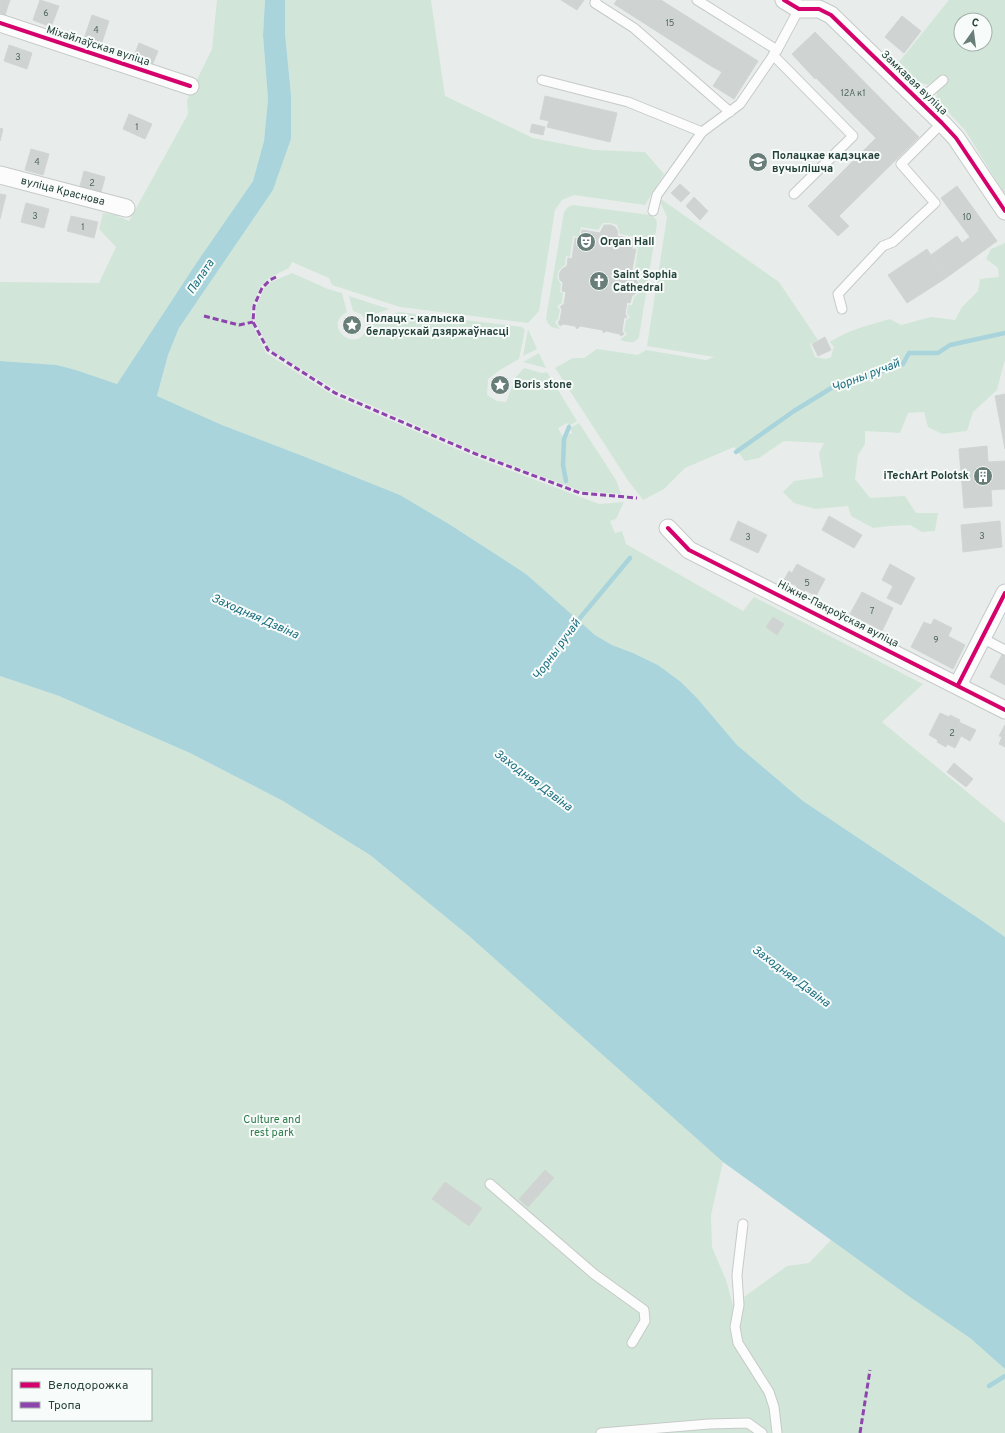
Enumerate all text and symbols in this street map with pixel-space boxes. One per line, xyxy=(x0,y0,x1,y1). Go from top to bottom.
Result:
house number: 6 xyxy=(43,8,49,19)
north arrow xyxy=(953,12,993,52)
text: С xyxy=(970,16,980,31)
house number: 15 xyxy=(666,18,674,29)
street label: Міхайлаўская вуліца xyxy=(44,23,152,69)
house number: 4 xyxy=(93,25,99,36)
street label: Замкавая вуліца xyxy=(878,48,950,118)
house number: 3 xyxy=(15,52,21,63)
house number: 12А к1 xyxy=(840,88,866,99)
house number: 1 xyxy=(135,122,139,133)
place label: Полацкае кадэцкае вучылішча xyxy=(772,149,880,176)
school or university icon: Полацкае кадэцкае вучылішча xyxy=(747,151,769,173)
house number: 4 xyxy=(34,157,40,168)
street label: вуліца Краснова xyxy=(19,174,107,209)
house number: 2 xyxy=(89,178,95,189)
house number: 3 xyxy=(32,211,38,222)
house number: 10 xyxy=(962,212,972,223)
house number: 1 xyxy=(81,222,85,233)
theatre icon: Organ Hall xyxy=(575,231,597,253)
place label: Organ Hall xyxy=(600,235,655,249)
water label: Палата xyxy=(184,256,219,297)
place label: Saint Sophia Cathedral xyxy=(613,268,677,295)
church icon: Saint Sophia Cathedral xyxy=(588,270,610,292)
place label: Полацк - калыска беларускай дзяржаўнасці xyxy=(366,312,509,339)
place icon: Полацк - калыска беларускай дзяржаўнасці xyxy=(341,314,363,336)
water label: Чорны ручай xyxy=(830,355,903,396)
place icon: Boris stone xyxy=(489,374,511,396)
place label: Boris stone xyxy=(514,378,572,392)
building icon: iTechArt Polotsk xyxy=(972,465,994,487)
place label: iTechArt Polotsk xyxy=(884,469,969,483)
house number: 3 xyxy=(979,531,985,542)
house number: 3 xyxy=(745,532,751,543)
street label: Ніжне-Пакроўская вуліца xyxy=(775,577,901,651)
house number: 5 xyxy=(804,578,810,589)
water label: Заходняя Дзвіна xyxy=(209,591,302,644)
house number: 7 xyxy=(870,606,875,617)
water label: Чорны ручай xyxy=(529,615,585,684)
house number: 9 xyxy=(933,635,939,646)
house number: 2 xyxy=(949,728,955,739)
water label: Заходняя Дзвіна xyxy=(491,746,576,816)
water label: Заходняя Дзвіна xyxy=(749,942,834,1012)
park label: Culture and rest park xyxy=(243,1113,301,1140)
legend xyxy=(12,1369,152,1421)
text: Велодорожка xyxy=(48,1378,128,1394)
text: Тропа xyxy=(48,1398,81,1414)

